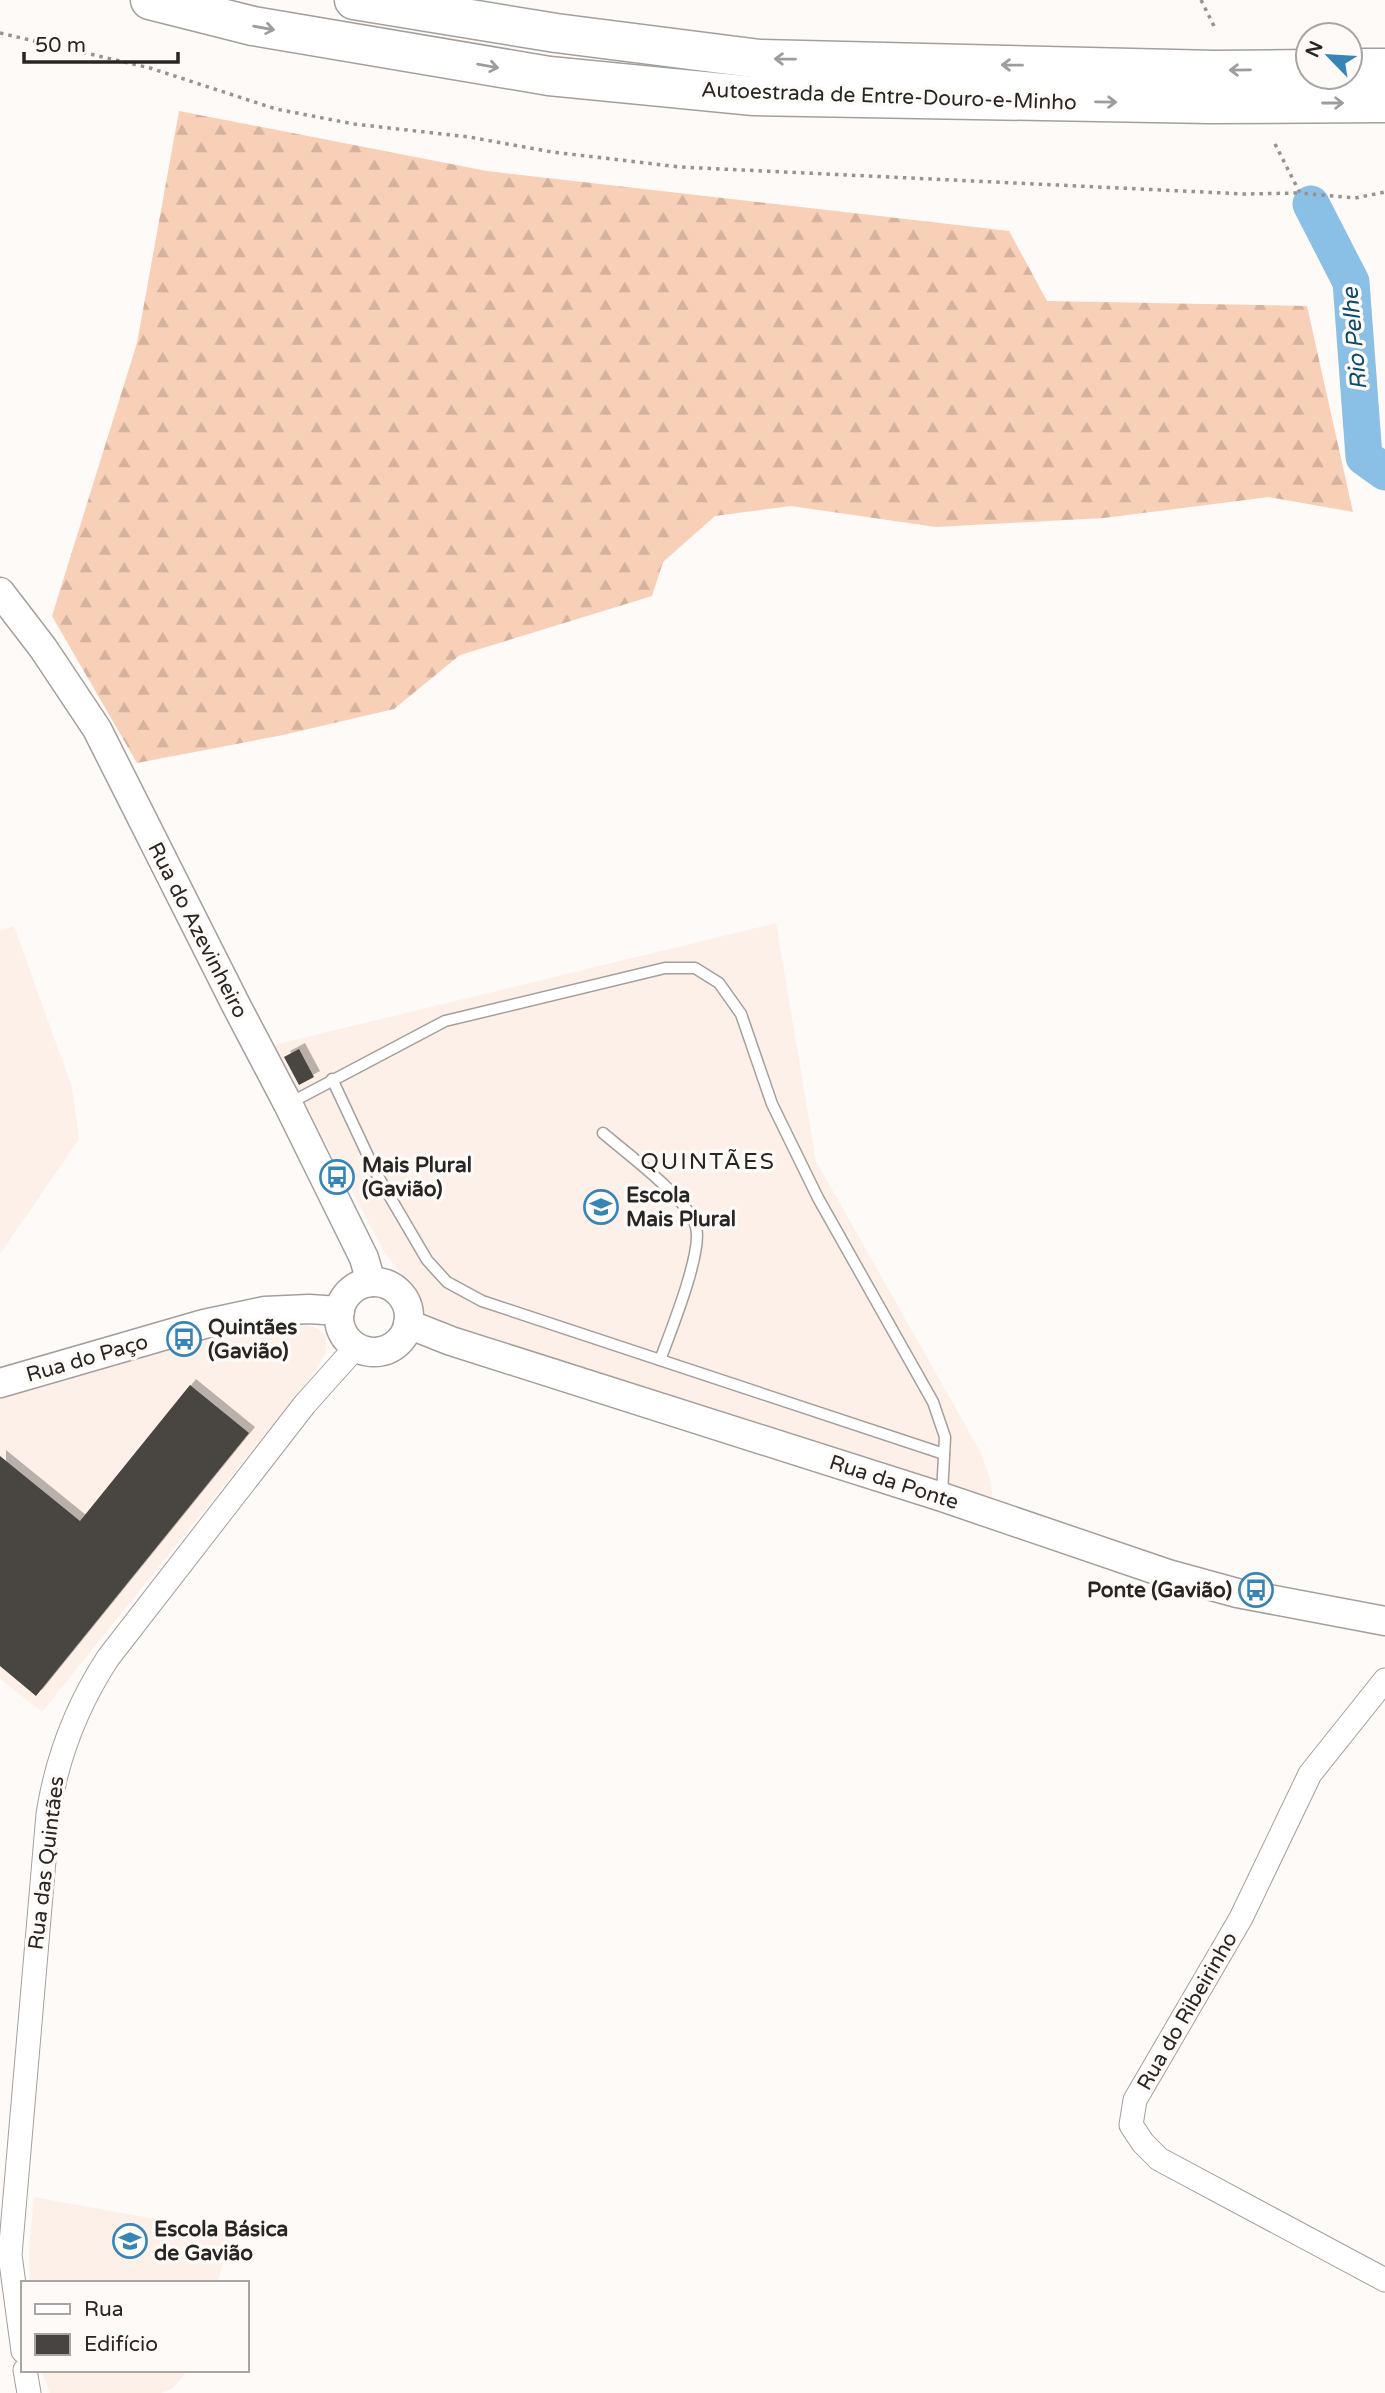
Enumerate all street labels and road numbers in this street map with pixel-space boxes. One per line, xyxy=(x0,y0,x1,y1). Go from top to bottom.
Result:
street label: Autoestrada de Entre-Douro-e-Minho xyxy=(701,77,1077,116)
street label: Rua do Azevinheiro xyxy=(142,838,253,1022)
street label: Rua do Paço xyxy=(23,1329,151,1388)
street label: Rua da Ponte xyxy=(826,1450,962,1515)
street label: Rua das Quintães xyxy=(23,1775,70,1951)
street label: Rua do Ribeirinho xyxy=(1132,1928,1243,2095)

